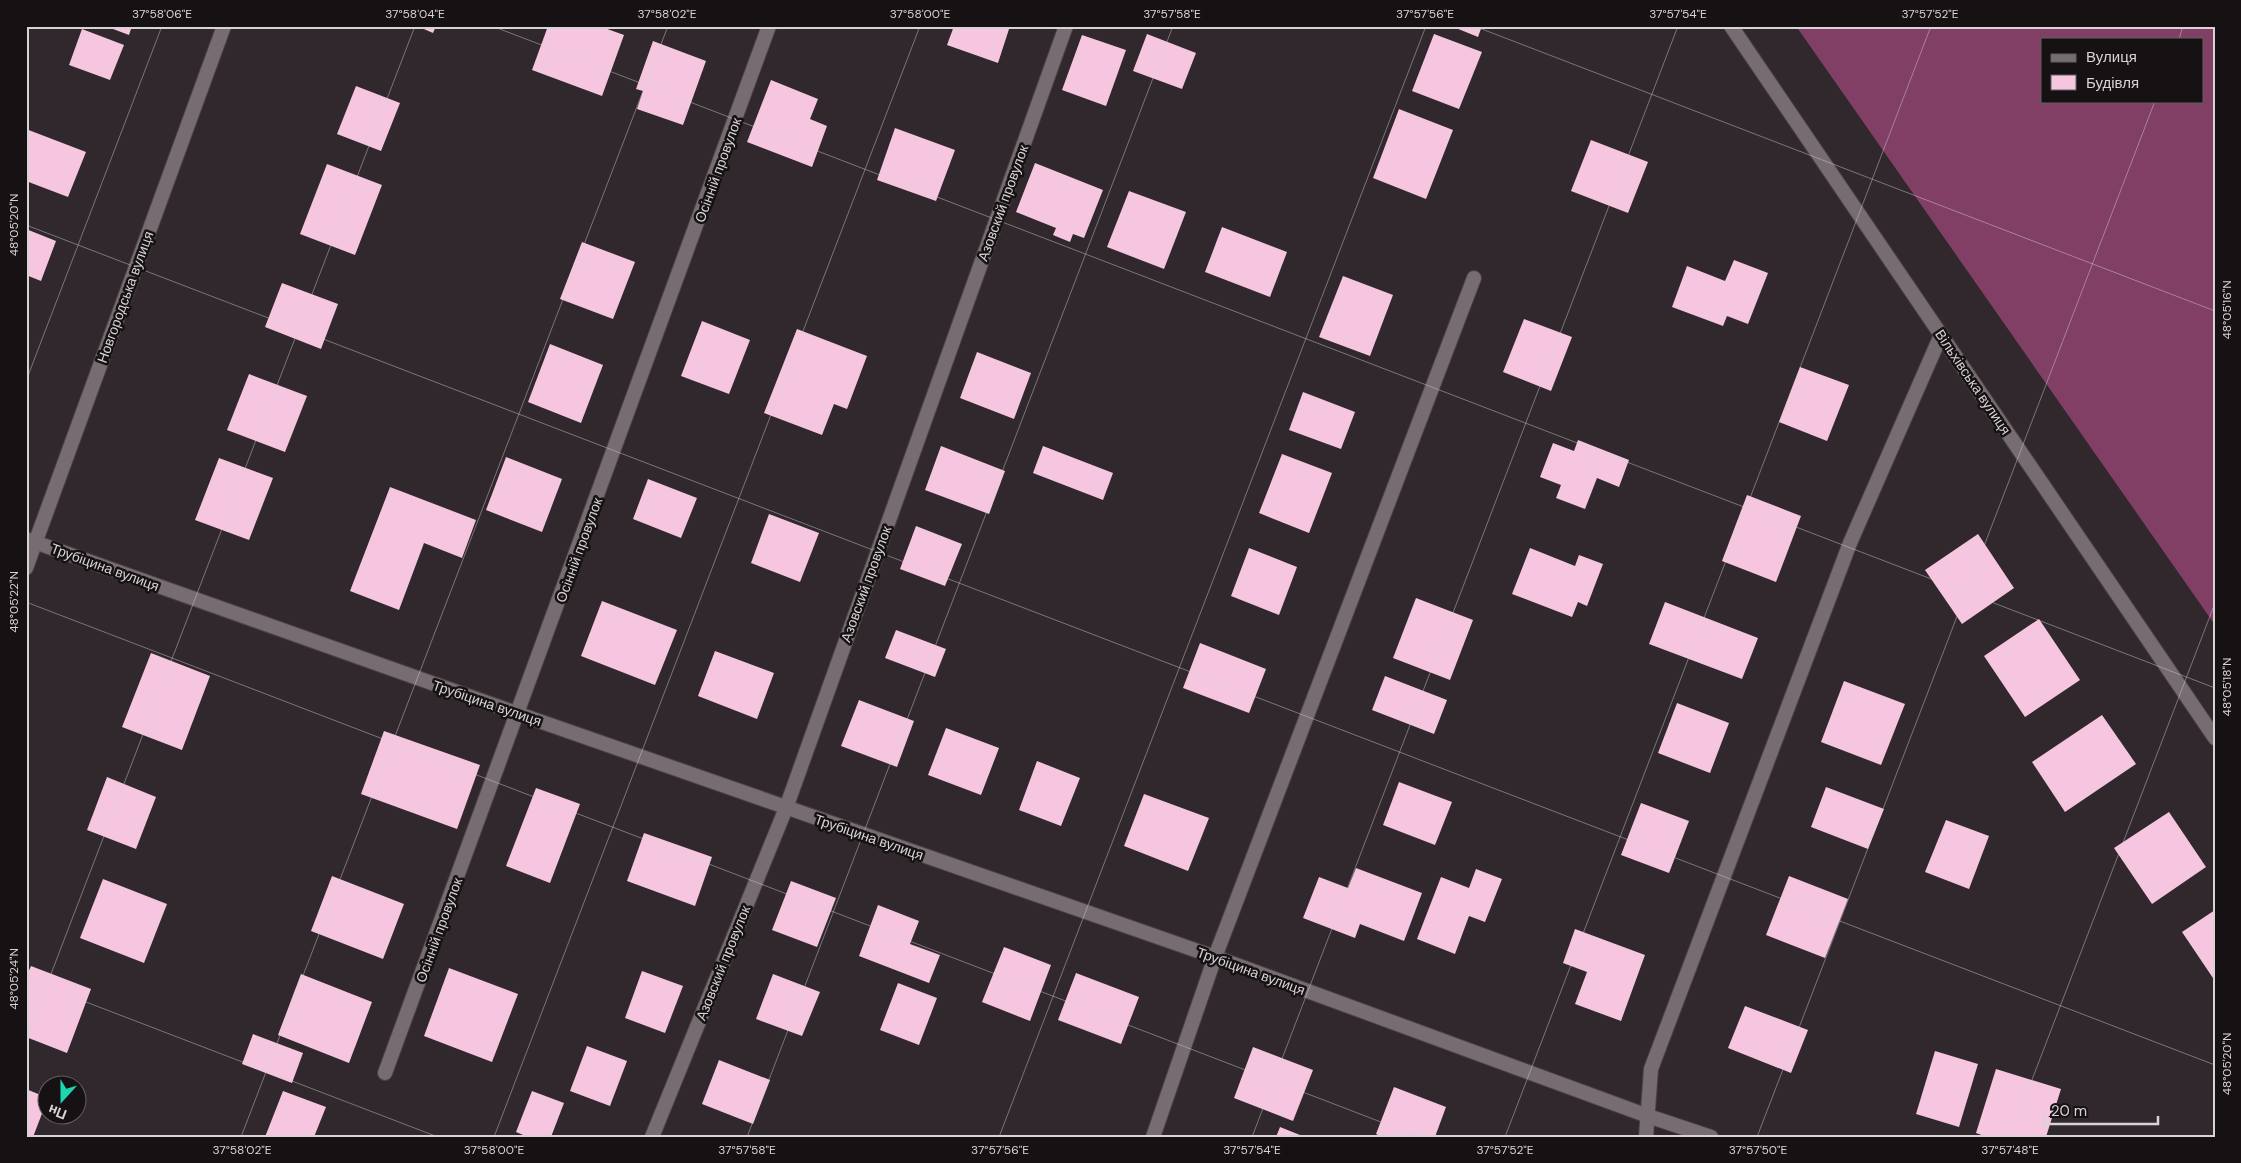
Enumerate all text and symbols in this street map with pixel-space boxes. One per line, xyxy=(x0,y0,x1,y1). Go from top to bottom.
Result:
text: 37°58'06"E xyxy=(132,6,192,22)
text: 37°58'04"E xyxy=(385,6,445,22)
text: 37°58'02"E xyxy=(637,6,697,22)
text: 37°58'00"E xyxy=(890,6,951,22)
text: 37°57'58"E xyxy=(1143,6,1201,22)
text: 37°57'56"E xyxy=(1396,6,1454,22)
text: 37°57'54"E xyxy=(1649,6,1707,22)
text: 37°57'52"E xyxy=(1901,6,1959,22)
legend xyxy=(2041,38,2204,102)
text: Вулиця xyxy=(2086,47,2137,67)
text: Будівля xyxy=(2086,73,2139,93)
street label: Осінній провулок xyxy=(691,114,746,225)
street label: Азовский провулок xyxy=(974,142,1033,264)
text: 48°05'20"N xyxy=(6,194,22,256)
street label: Новгородська вулиця xyxy=(93,229,157,365)
text: 48°05'16"N xyxy=(2219,281,2235,340)
street label: Вільхівська вулиця xyxy=(1931,326,2015,438)
street label: Осінній провулок xyxy=(552,494,607,605)
street label: Азовский провулок xyxy=(837,523,896,645)
street label: Трубіцина вулиця xyxy=(48,539,162,595)
text: 48°05'22"N xyxy=(6,571,22,633)
text: 48°05'18"N xyxy=(2219,658,2235,716)
street label: Трубіцина вулиця xyxy=(430,676,544,730)
street label: Трубіцина вулиця xyxy=(812,810,926,864)
street label: Осінній провулок xyxy=(412,874,467,985)
street label: Азовский провулок xyxy=(692,902,755,1023)
street label: Трубіцина вулиця xyxy=(1194,943,1308,999)
text: 48°05'24"N xyxy=(6,948,22,1010)
text: 48°05'20"N xyxy=(2219,1033,2235,1095)
north arrow xyxy=(38,1076,88,1126)
scale bar xyxy=(2044,1093,2157,1125)
text: Пн xyxy=(45,1100,69,1124)
text: 20 m xyxy=(2051,1101,2087,1121)
text: 37°58'02"E xyxy=(212,1142,272,1158)
text: 37°58'00"E xyxy=(464,1142,525,1158)
text: 37°57'58"E xyxy=(718,1142,776,1158)
text: 37°57'56"E xyxy=(971,1142,1029,1158)
text: 37°57'54"E xyxy=(1223,1142,1281,1158)
text: 37°57'52"E xyxy=(1476,1142,1534,1158)
text: 37°57'50"E xyxy=(1729,1142,1788,1158)
text: 37°57'48"E xyxy=(1981,1142,2039,1158)

